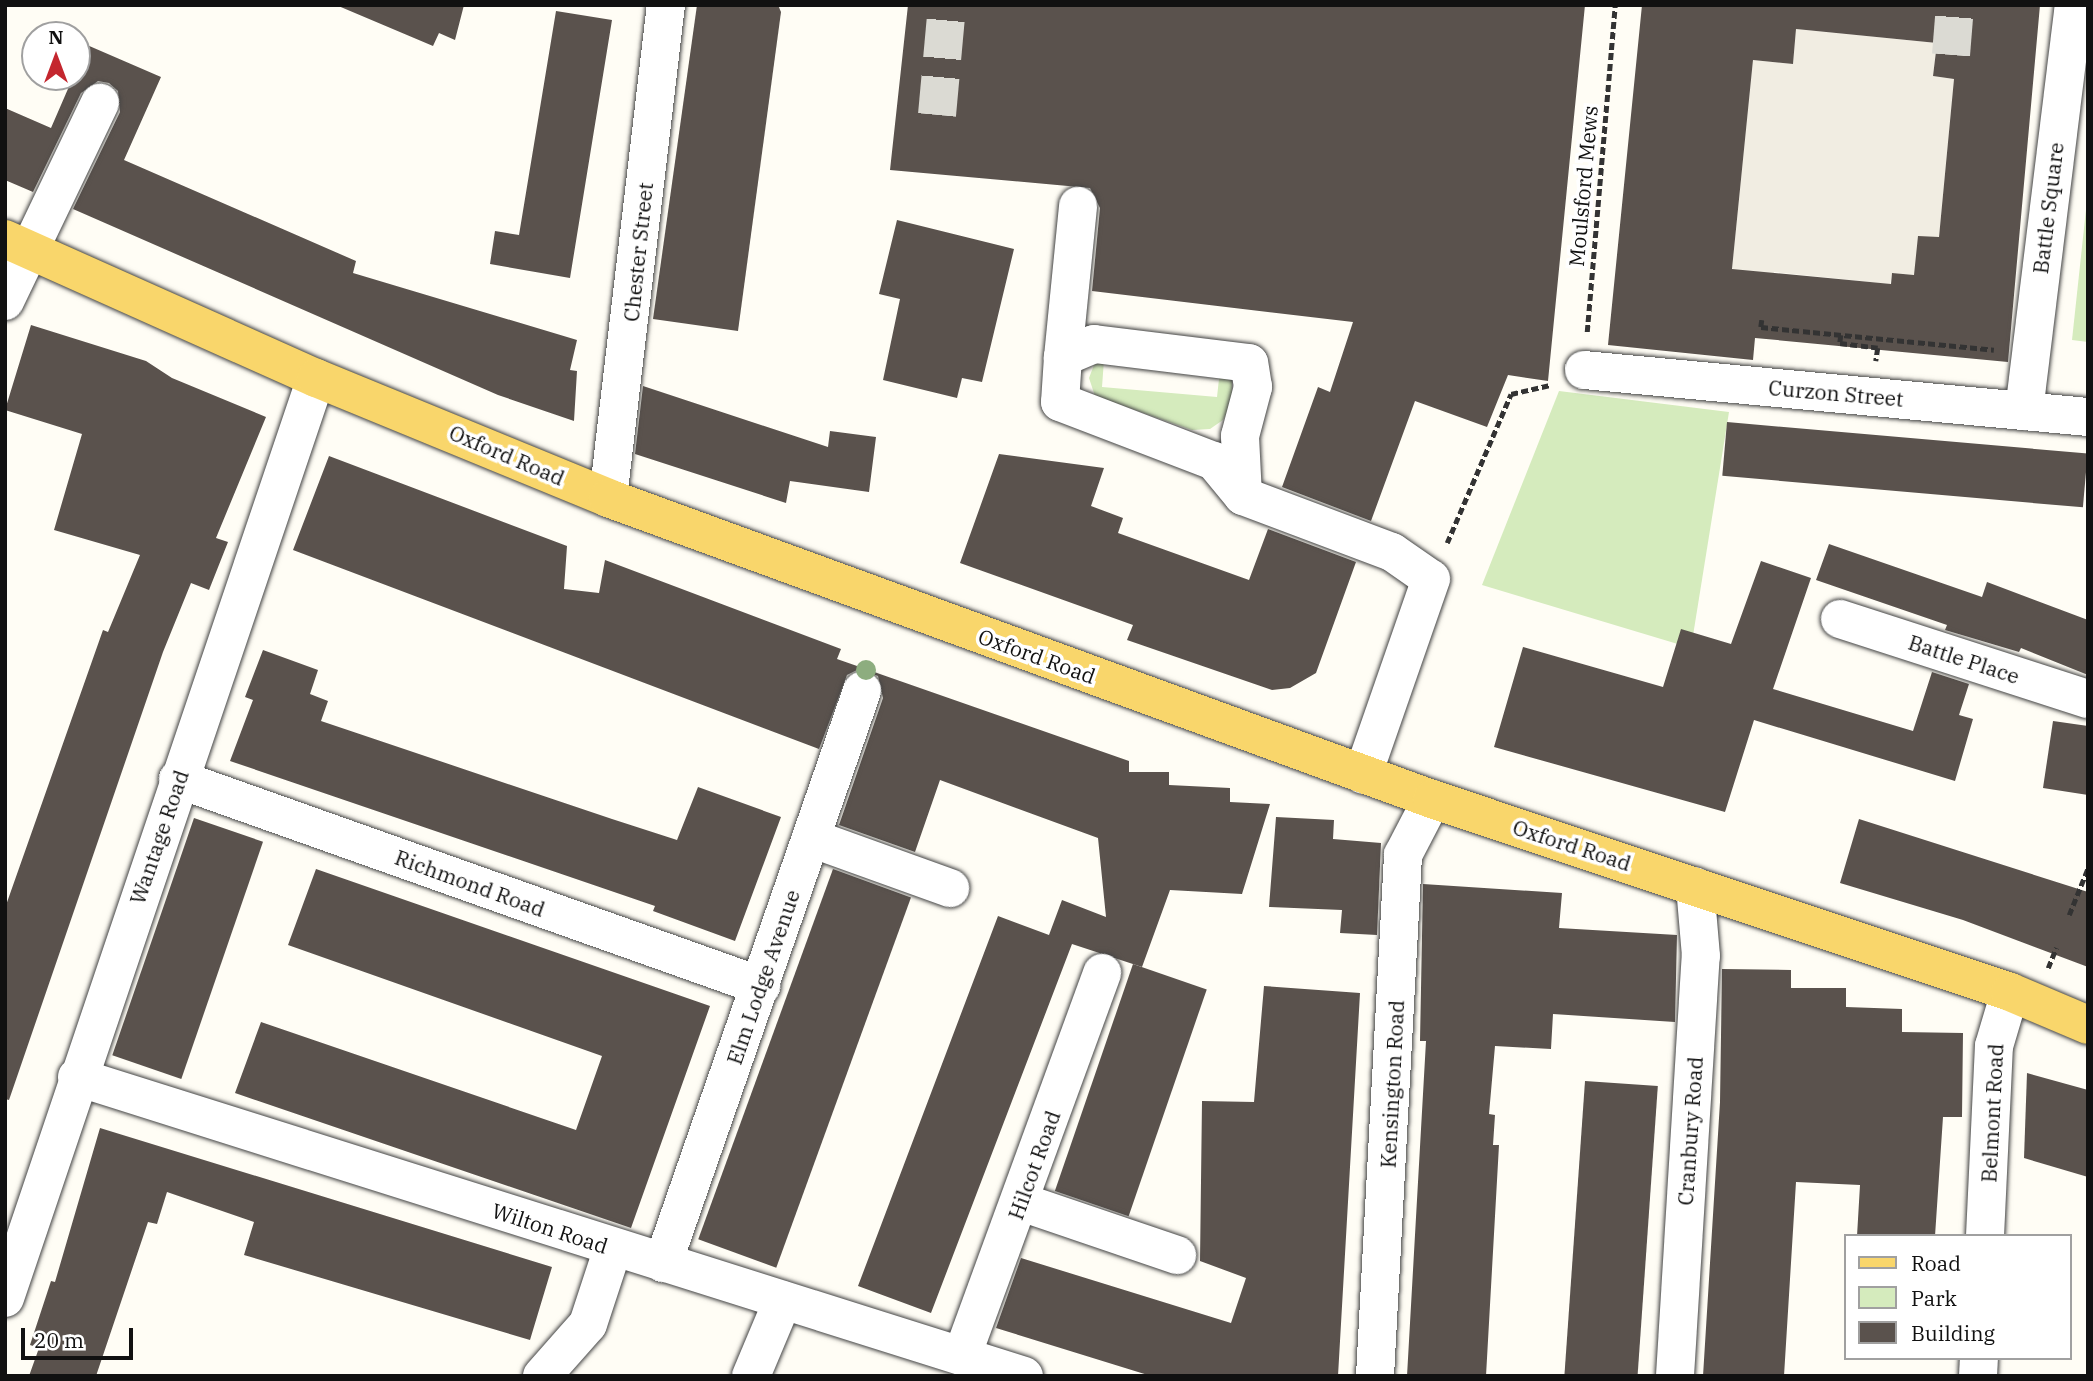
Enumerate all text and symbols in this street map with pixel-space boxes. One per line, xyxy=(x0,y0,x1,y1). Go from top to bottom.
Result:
north arrow xyxy=(21,21,91,91)
text: N xyxy=(48,25,64,49)
street label: Moulsford Mews xyxy=(1563,104,1603,268)
street label: Battle Square xyxy=(2027,141,2069,275)
street label: Chester Street xyxy=(618,181,658,323)
street label: Curzon Street xyxy=(1767,375,1905,411)
street label: Oxford Road xyxy=(446,419,568,491)
street label: Oxford Road xyxy=(975,623,1099,689)
street label: Battle Place xyxy=(1905,629,2023,689)
street label: Wantage Road xyxy=(124,767,194,907)
street label: Oxford Road xyxy=(1510,814,1634,876)
street label: Richmond Road xyxy=(392,844,548,922)
street label: Elm Lodge Avenue xyxy=(721,886,805,1068)
street label: Kensington Road xyxy=(1375,999,1409,1169)
street label: Belmont Road xyxy=(1976,1043,2008,1183)
street label: Cranbury Road xyxy=(1672,1056,1708,1206)
street label: Hilcot Road xyxy=(1003,1107,1065,1223)
street label: Wilton Road xyxy=(489,1197,611,1259)
legend xyxy=(1844,1234,2072,1360)
text: Road xyxy=(1911,1249,1961,1277)
text: Park xyxy=(1911,1284,1957,1312)
scale bar xyxy=(24,1314,136,1358)
text: Building xyxy=(1911,1319,1995,1347)
text: 20 m xyxy=(34,1326,84,1354)

